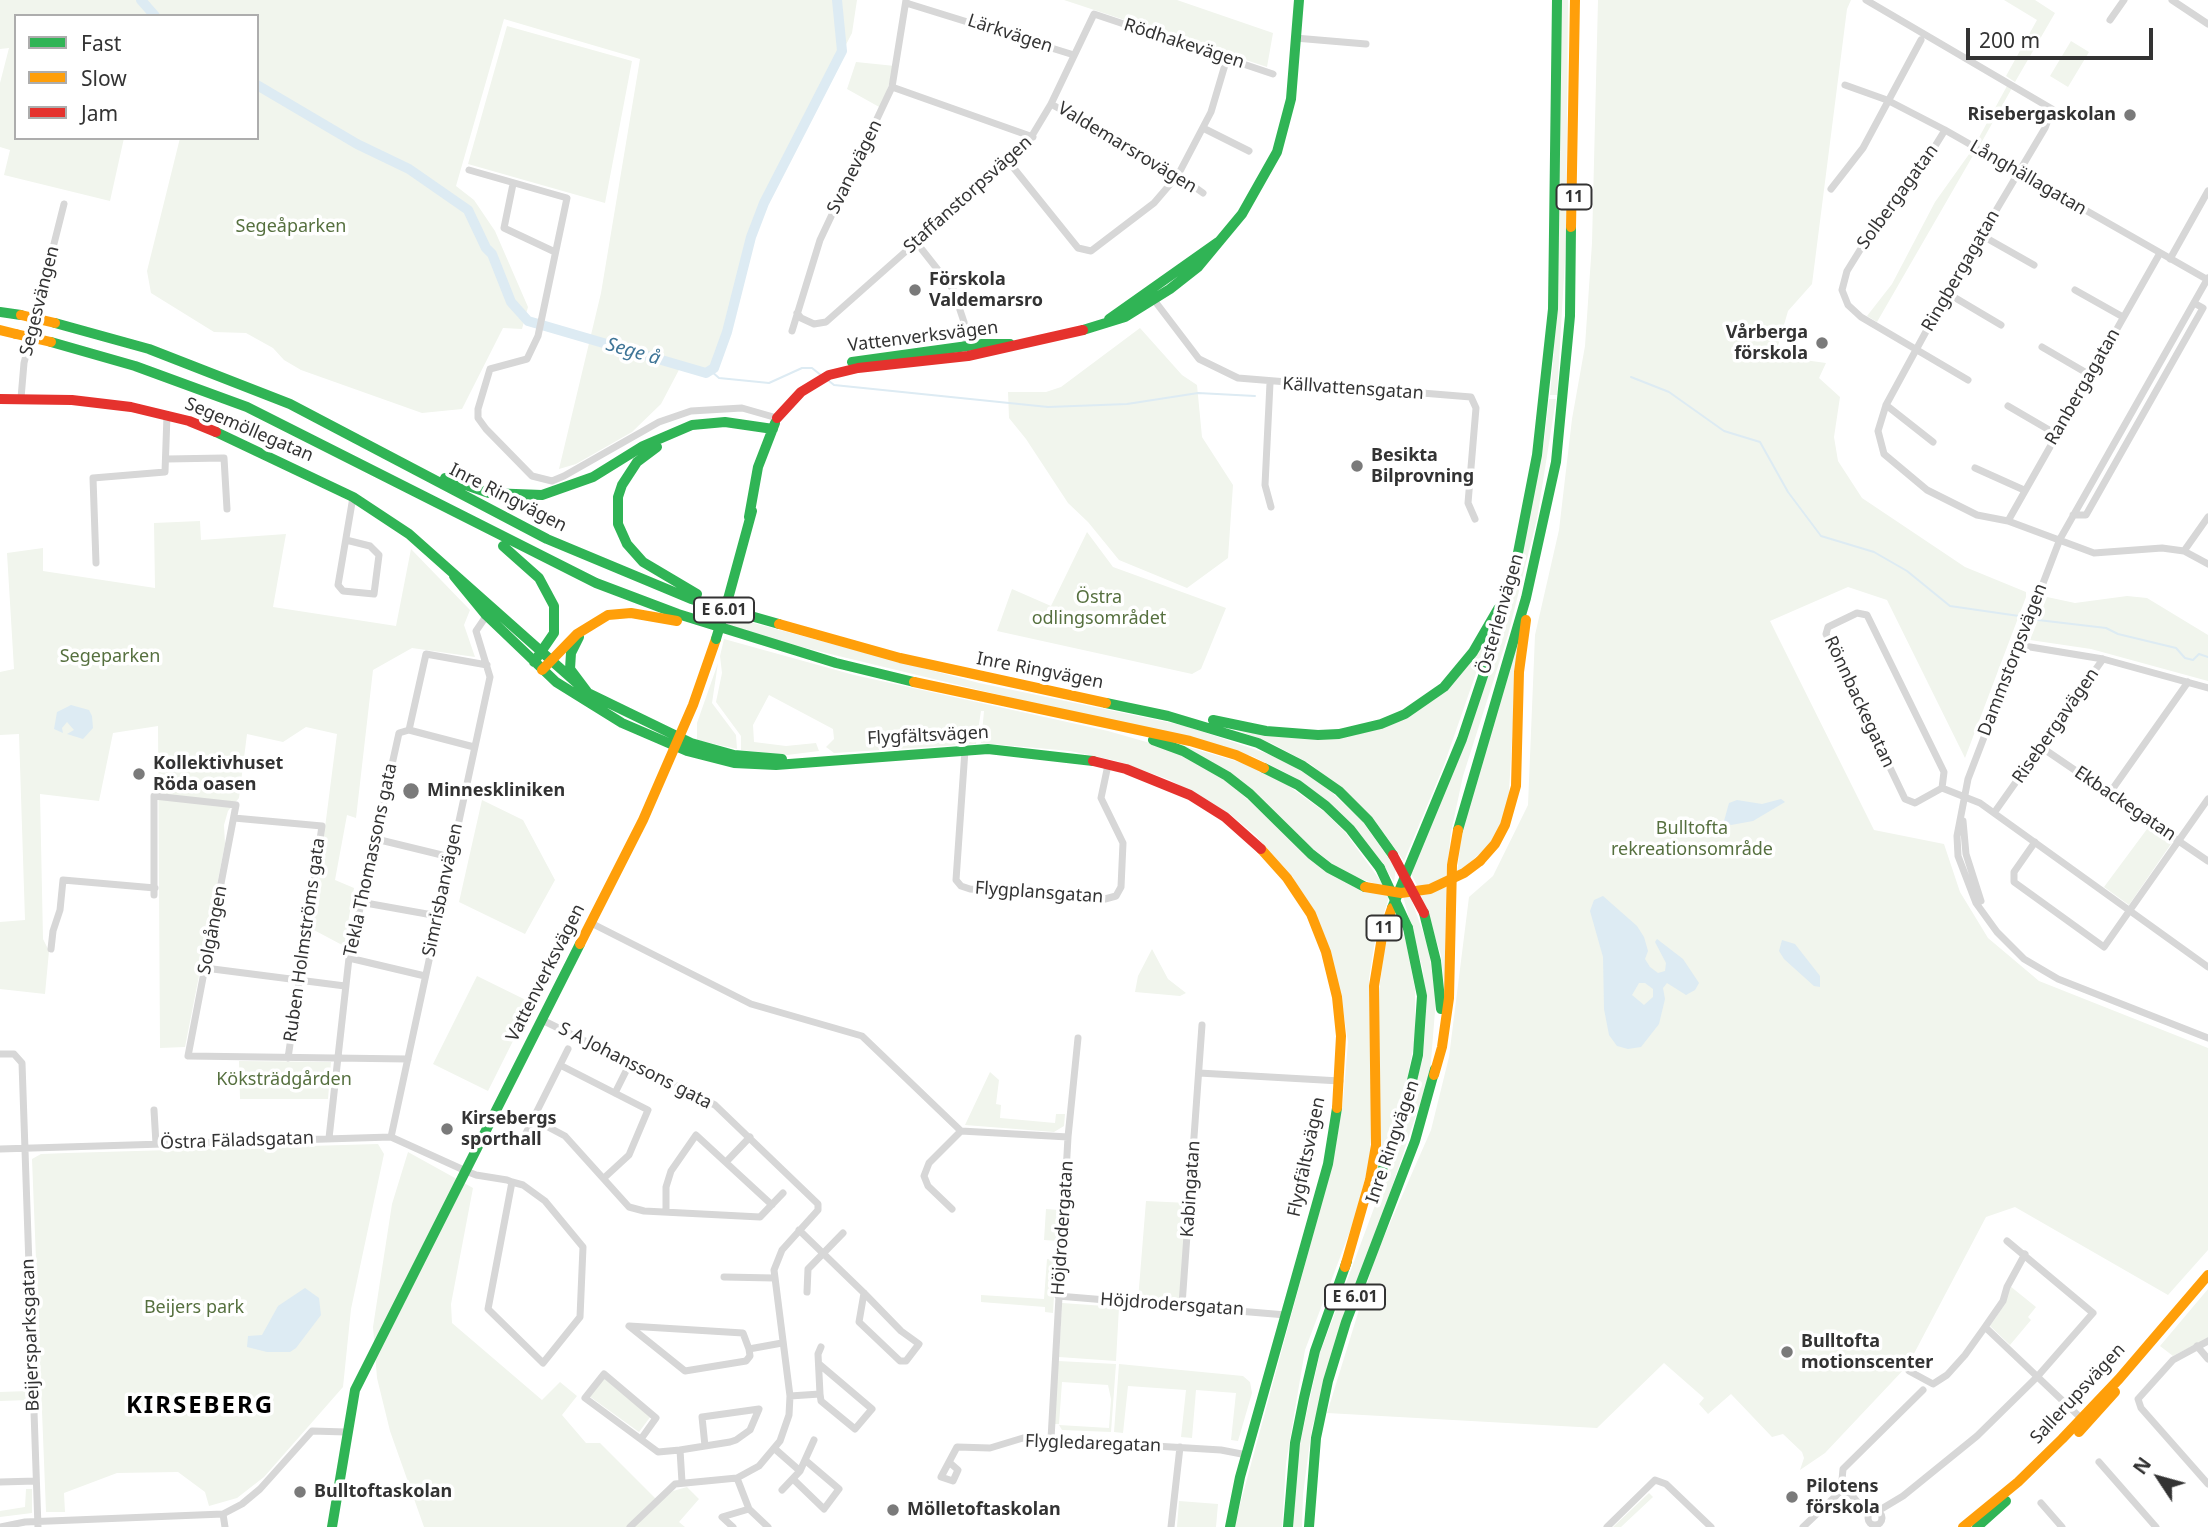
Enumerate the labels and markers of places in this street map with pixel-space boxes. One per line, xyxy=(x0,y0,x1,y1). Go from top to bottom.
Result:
place label: Risebergaskolan xyxy=(1968,104,2116,126)
marker: Risebergaskolan xyxy=(2122,107,2138,123)
place label: Förskola Valdemarsro xyxy=(929,269,1043,312)
marker: Förskola Valdemarsro xyxy=(907,282,923,298)
place label: Vårberga förskola xyxy=(1726,322,1808,364)
marker: Vårberga förskola xyxy=(1814,335,1830,351)
place label: Besikta Bilprovning xyxy=(1371,445,1474,488)
marker: Besikta Bilprovning xyxy=(1349,458,1365,474)
place label: Kollektivhuset Röda oasen xyxy=(153,753,283,796)
marker: Kollektivhuset Röda oasen xyxy=(131,766,147,782)
place label: Minneskliniken xyxy=(427,780,565,802)
marker: Minneskliniken xyxy=(401,781,421,801)
place label: Kirsebergs sporthall xyxy=(461,1108,557,1150)
marker: Kirsebergs sporthall xyxy=(439,1121,455,1137)
place label: Bulltofta motionscenter xyxy=(1801,1331,1933,1374)
marker: Bulltofta motionscenter xyxy=(1779,1344,1795,1360)
place label: Pilotens förskola xyxy=(1806,1476,1880,1518)
place label: Bulltoftaskolan xyxy=(314,1481,452,1503)
marker: Bulltoftaskolan xyxy=(292,1484,308,1500)
marker: Pilotens förskola xyxy=(1784,1489,1800,1505)
place label: Mölletoftaskolan xyxy=(907,1499,1061,1521)
marker: Mölletoftaskolan xyxy=(885,1502,901,1518)

